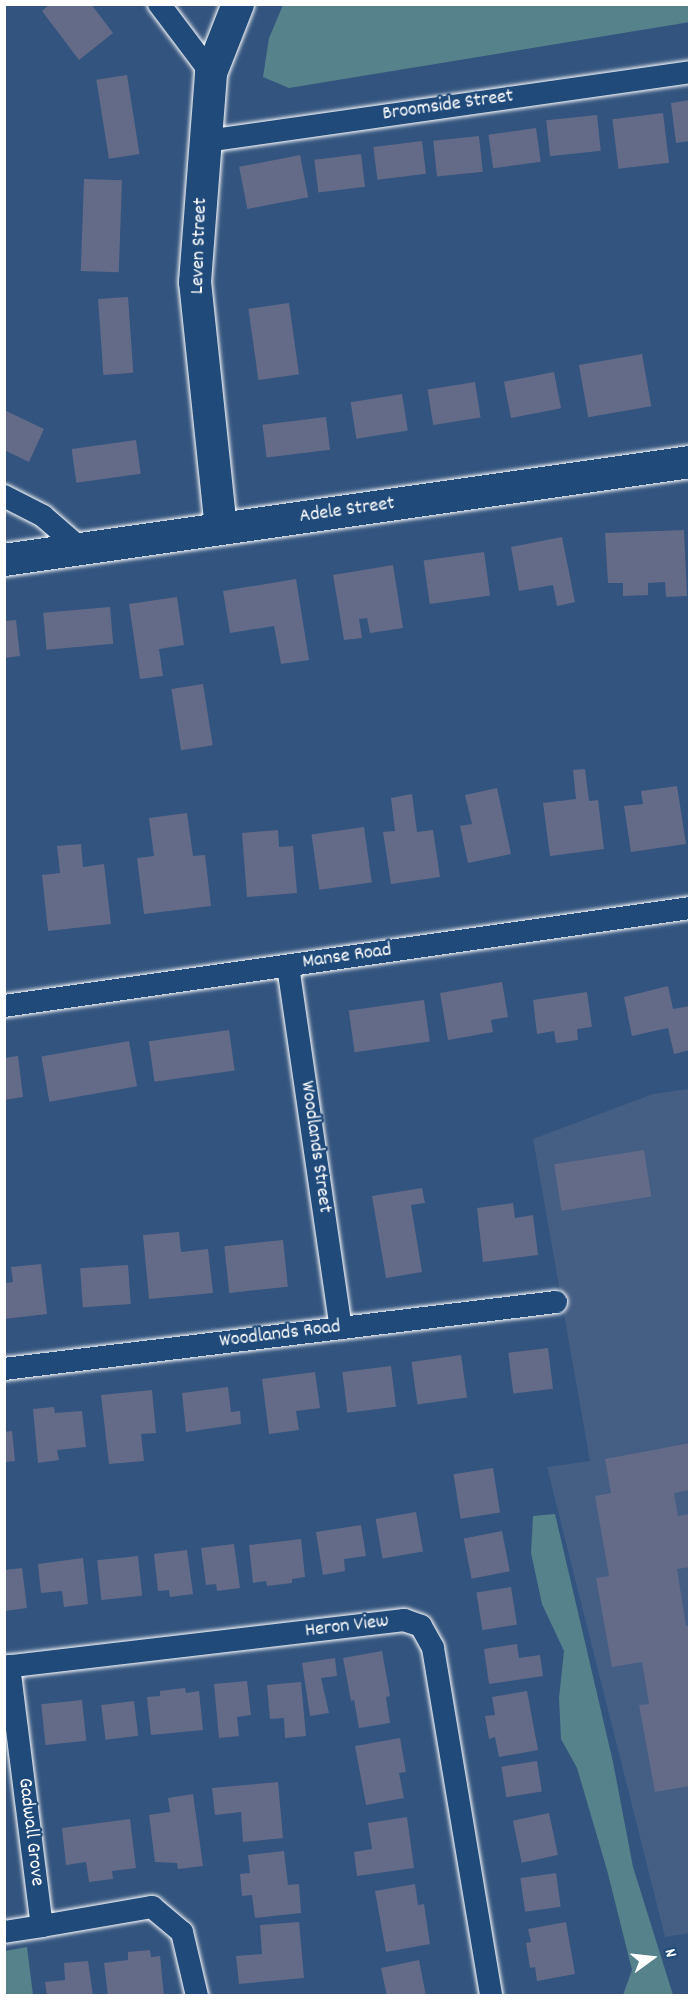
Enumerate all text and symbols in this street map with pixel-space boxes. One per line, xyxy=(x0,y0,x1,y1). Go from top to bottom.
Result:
street label: Broomside Street xyxy=(381,85,515,127)
street label: Leven Street xyxy=(186,197,214,295)
street label: Adele Street xyxy=(298,492,396,530)
street label: Manse Road xyxy=(301,939,393,975)
street label: Woodlands Street xyxy=(294,1079,336,1215)
street label: Woodlands Road xyxy=(218,1316,342,1354)
street label: Heron View xyxy=(304,1610,390,1644)
street label: Gadwall Grove xyxy=(11,1777,49,1887)
north arrow xyxy=(622,1928,682,1988)
text: N xyxy=(658,1946,682,1960)

